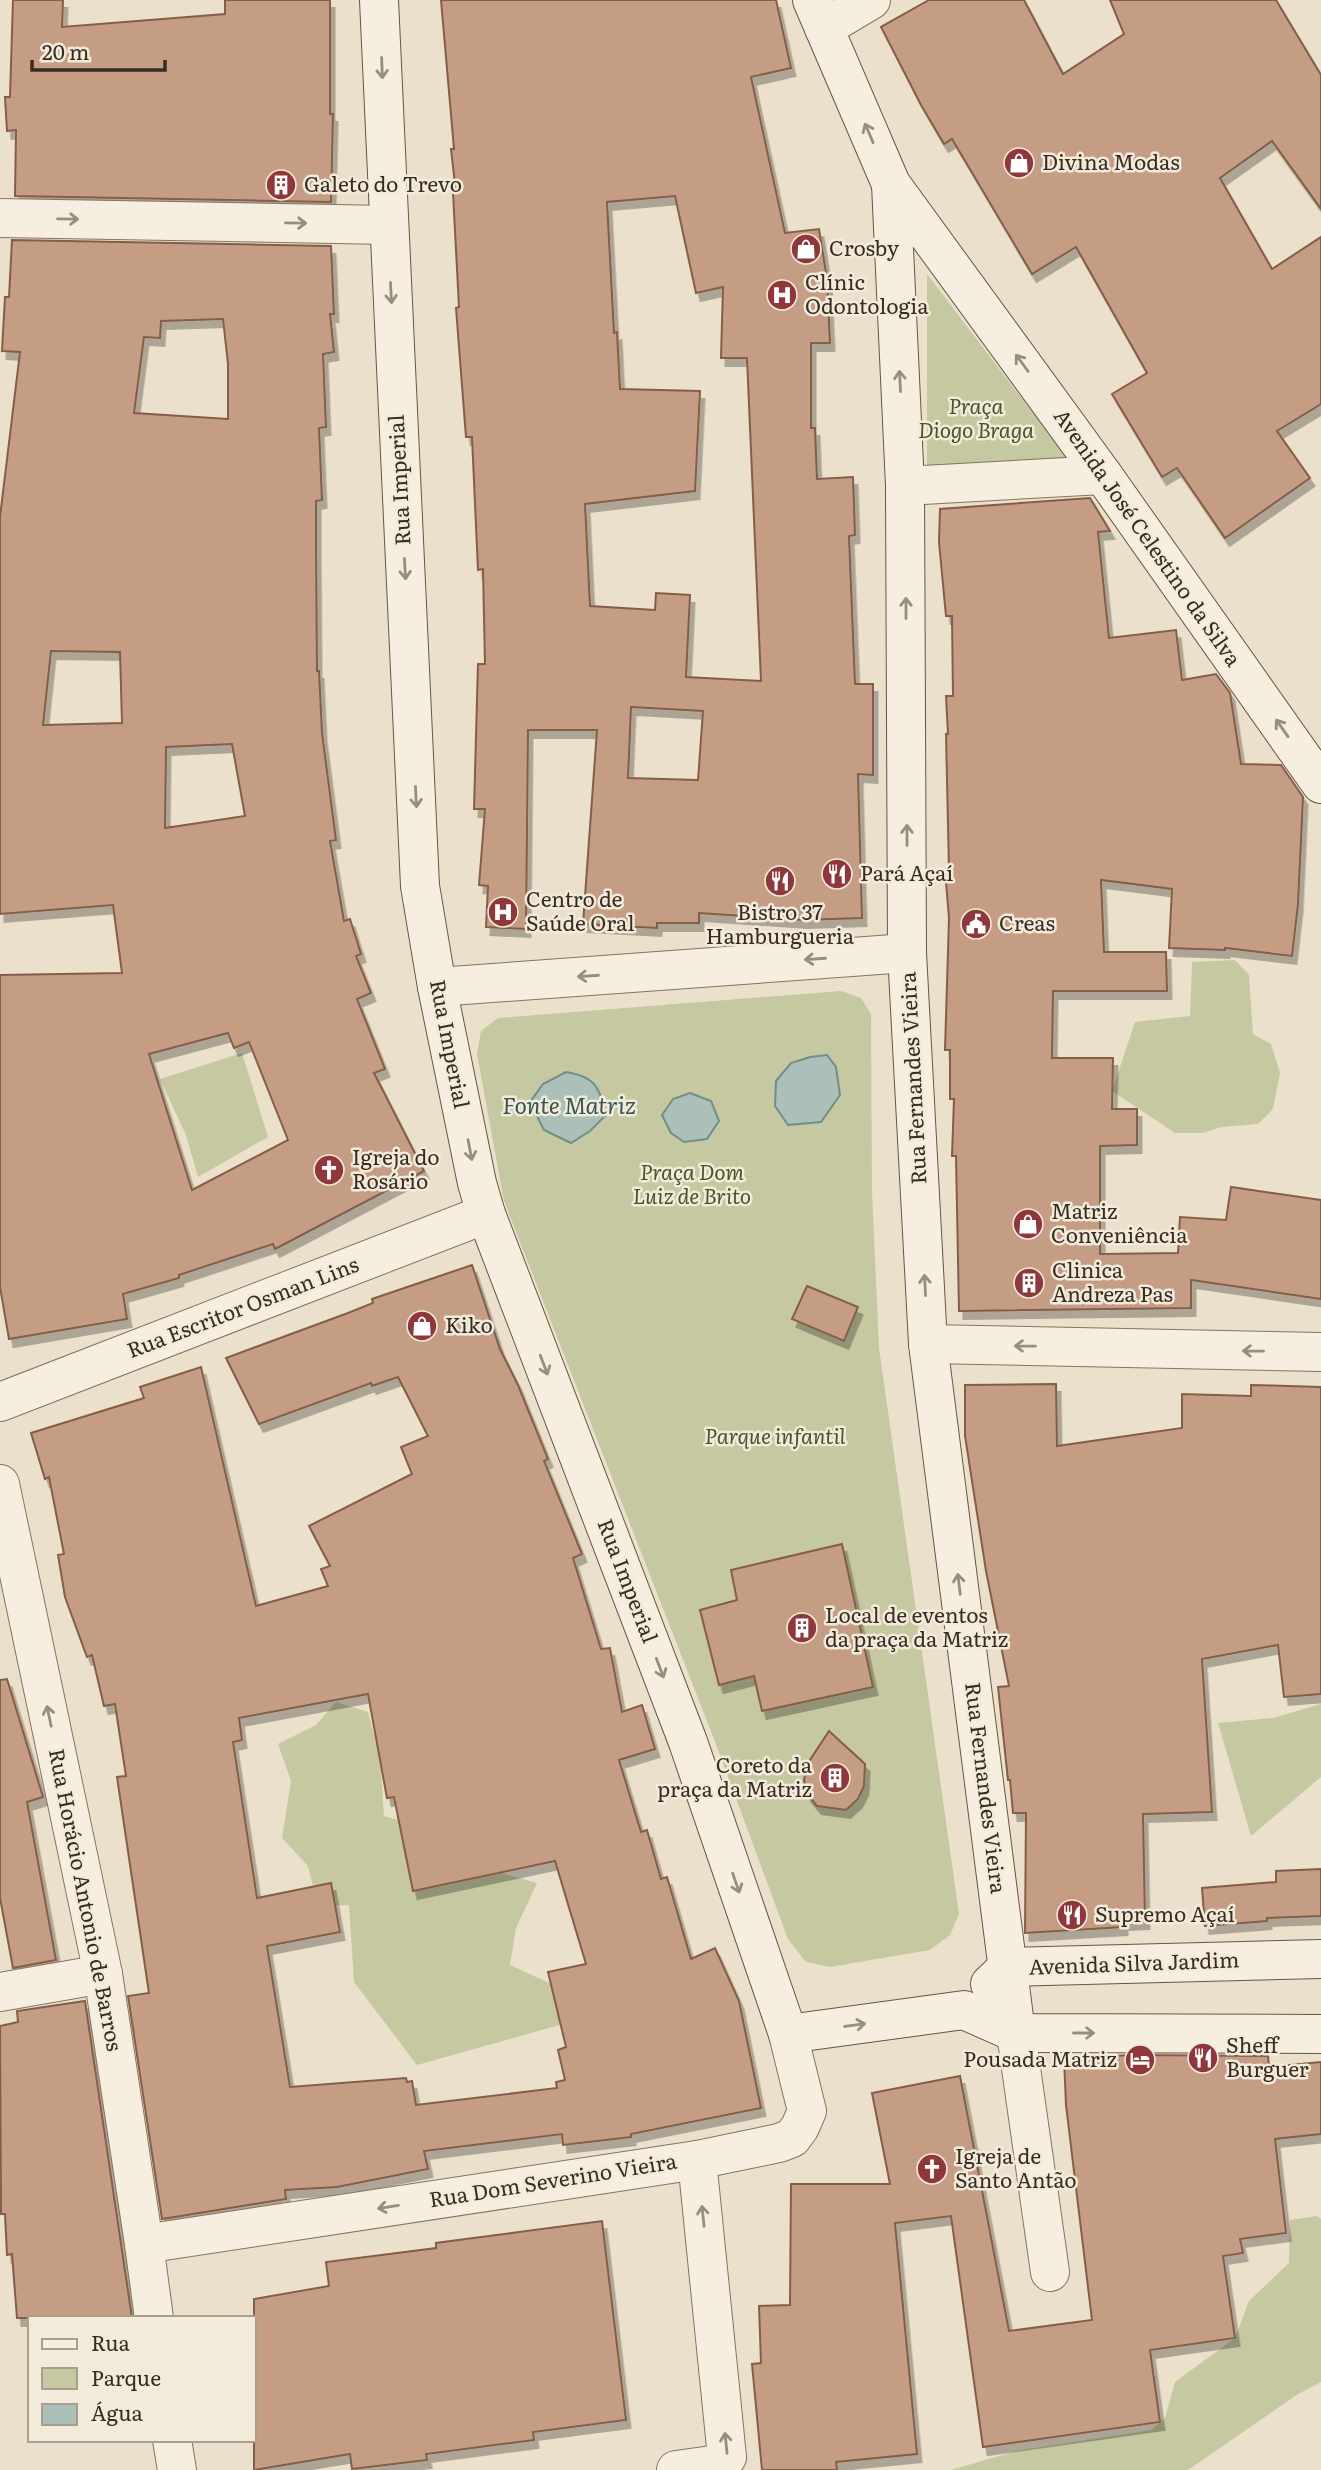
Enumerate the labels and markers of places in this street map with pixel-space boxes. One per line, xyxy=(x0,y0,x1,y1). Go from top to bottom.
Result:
place label: Divina Modas xyxy=(1042,145,1180,176)
shop icon: Divina Modas xyxy=(1002,146,1036,180)
place label: Galeto do Trevo xyxy=(304,167,462,198)
building icon: Galeto do Trevo xyxy=(264,168,298,202)
place label: Crosby xyxy=(829,231,900,262)
shop icon: Crosby xyxy=(789,232,823,266)
place label: Clínic Odontologia xyxy=(805,265,929,320)
hospital icon: Clínic Odontologia xyxy=(765,278,799,312)
place label: Pará Açaí xyxy=(860,856,953,887)
restaurant icon: Pará Açaí xyxy=(820,857,854,891)
restaurant icon: Bistro 37 Hamburgueria xyxy=(763,864,797,898)
place label: Centro de Saúde Oral xyxy=(526,882,634,937)
hospital icon: Centro de Saúde Oral xyxy=(486,895,520,929)
place label: Bistro 37 Hamburgueria xyxy=(706,895,855,950)
place label: Creas xyxy=(999,906,1055,937)
public building icon: Creas xyxy=(959,907,993,941)
place label: Igreja do Rosário xyxy=(352,1140,440,1195)
church icon: Igreja do Rosário xyxy=(312,1153,346,1187)
place label: Matriz Conveniência xyxy=(1051,1194,1188,1249)
shop icon: Matriz Conveniência xyxy=(1011,1207,1045,1241)
place label: Clinica Andreza Pas xyxy=(1052,1253,1173,1308)
building icon: Clinica Andreza Pas xyxy=(1012,1266,1046,1300)
place label: Kiko xyxy=(445,1308,493,1339)
shop icon: Kiko xyxy=(405,1309,439,1343)
place label: Local de eventos da praça da Matriz xyxy=(825,1598,1008,1653)
building icon: Local de eventos da praça da Matriz xyxy=(785,1611,819,1645)
place label: Coreto da praça da Matriz xyxy=(657,1748,813,1803)
building icon: Coreto da praça da Matriz xyxy=(818,1761,852,1795)
place label: Supremo Açaí xyxy=(1095,1897,1235,1928)
restaurant icon: Supremo Açaí xyxy=(1055,1898,1089,1932)
place label: Sheff Burguer xyxy=(1226,2028,1309,2083)
restaurant icon: Sheff Burguer xyxy=(1186,2041,1220,2075)
place label: Pousada Matriz xyxy=(963,2042,1117,2073)
hotel icon: Pousada Matriz xyxy=(1123,2043,1157,2077)
place label: Igreja de Santo Antão xyxy=(955,2139,1077,2194)
church icon: Igreja de Santo Antão xyxy=(915,2152,949,2186)

